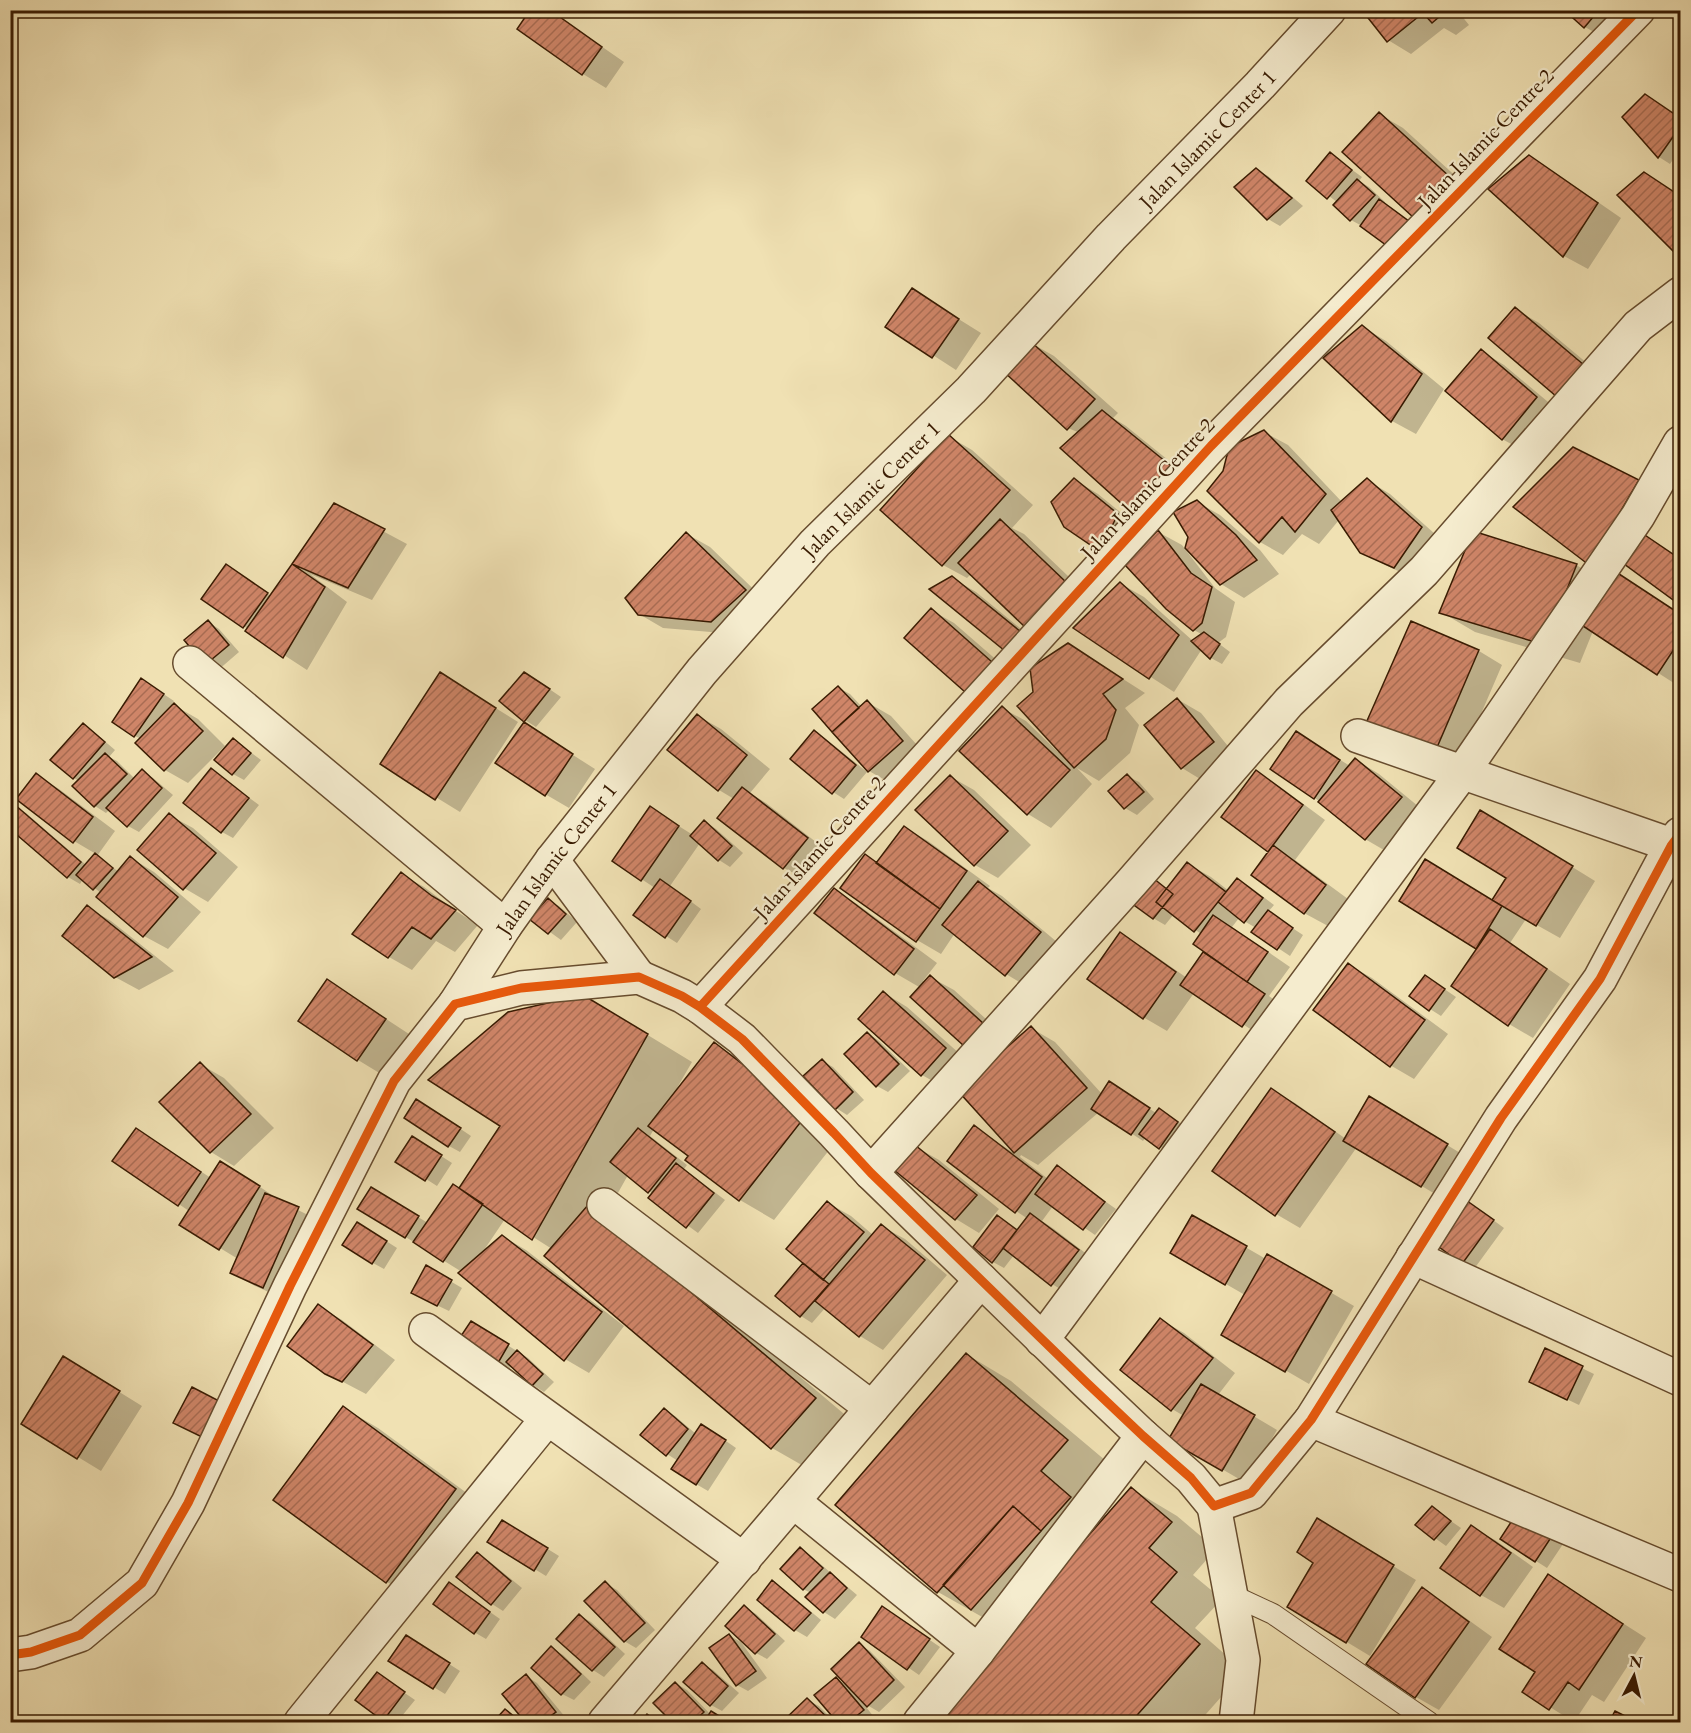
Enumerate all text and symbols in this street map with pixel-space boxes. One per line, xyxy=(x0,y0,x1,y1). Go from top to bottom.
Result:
street label: Jalan Islamic Centre 2 xyxy=(1409,62,1560,216)
street label: Jalan Islamic Center 1 xyxy=(1131,63,1282,217)
street label: Jalan Islamic Centre 2 xyxy=(1072,411,1221,567)
street label: Jalan Islamic Center 1 xyxy=(793,414,947,566)
street label: Jalan Islamic Centre 2 xyxy=(746,769,892,927)
street label: Jalan Islamic Center 1 xyxy=(488,776,623,942)
north arrow xyxy=(1604,1646,1664,1706)
text: N xyxy=(1628,1650,1644,1673)

